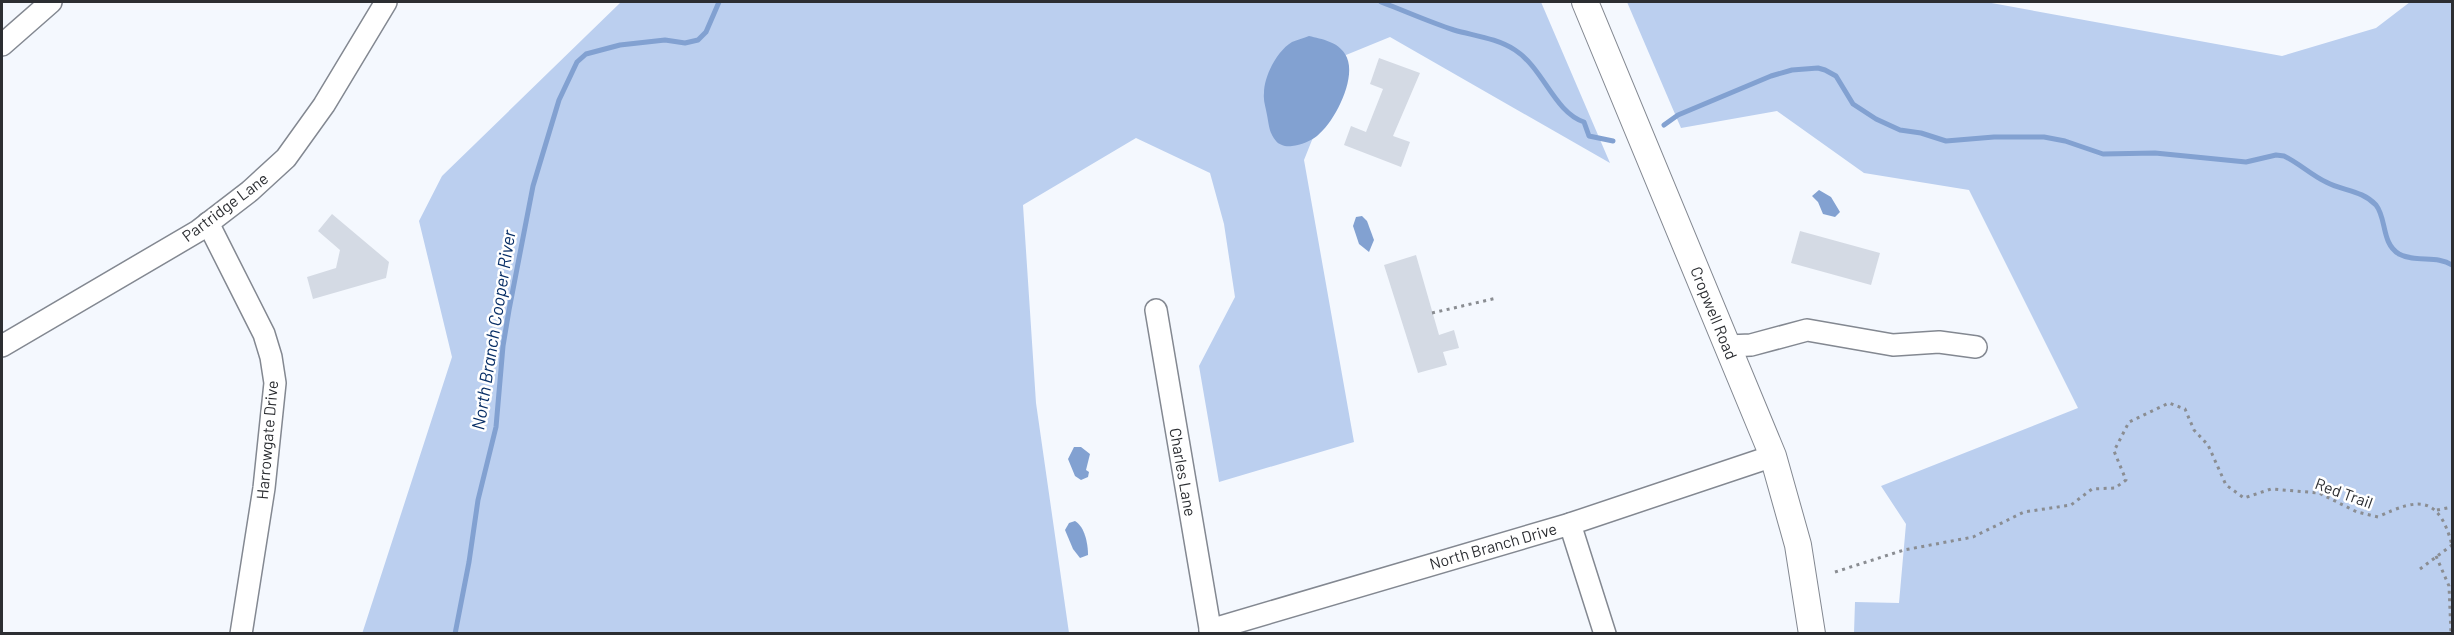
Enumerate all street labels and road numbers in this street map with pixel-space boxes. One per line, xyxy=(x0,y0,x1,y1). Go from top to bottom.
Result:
street label: Partridge Lane xyxy=(178,168,271,245)
street label: Cropwell Road xyxy=(1687,264,1742,362)
street label: Harrowgate Drive xyxy=(252,380,281,500)
street label: Charles Lane xyxy=(1166,426,1201,518)
street label: Red Trail xyxy=(2313,473,2376,512)
street label: North Branch Drive xyxy=(1427,518,1559,573)

